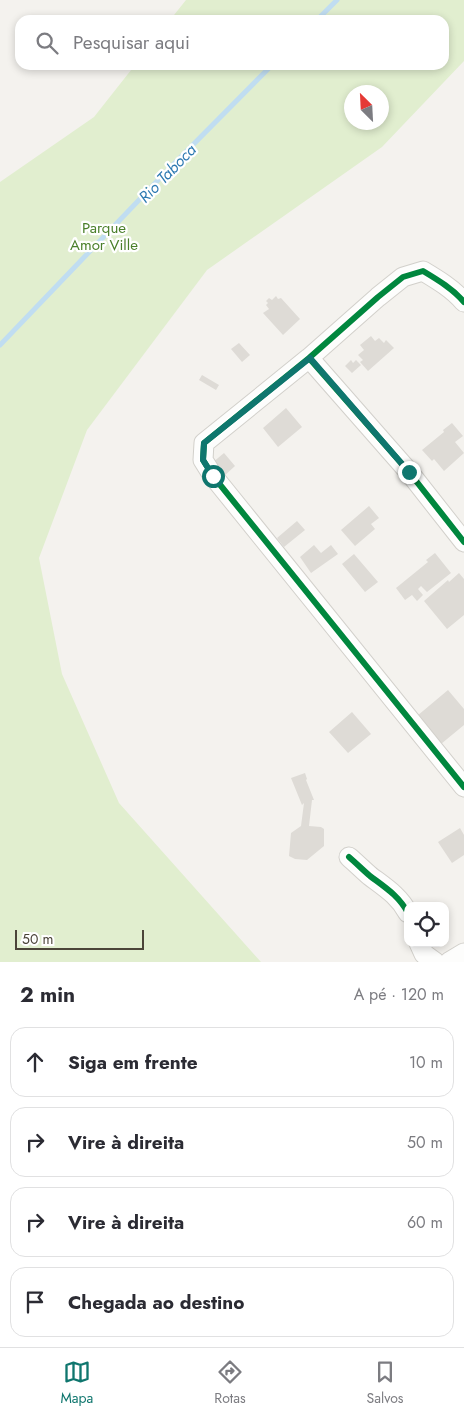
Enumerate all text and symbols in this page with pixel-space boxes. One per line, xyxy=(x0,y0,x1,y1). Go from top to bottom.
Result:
search box xyxy=(15,15,449,70)
icon: search xyxy=(33,29,61,57)
text: Pesquisar aqui xyxy=(73,29,190,56)
north arrow xyxy=(344,85,389,130)
water label: Rio Taboca xyxy=(133,139,201,208)
park label: Parque Amor Ville xyxy=(70,217,138,256)
route end xyxy=(398,461,421,484)
route start xyxy=(202,465,225,488)
map controls xyxy=(404,902,449,947)
button: locate xyxy=(404,902,449,947)
scale bar xyxy=(15,927,144,950)
text: 50 m xyxy=(22,929,53,949)
text: 2 min xyxy=(20,980,75,1010)
text: A pé · 120 m xyxy=(354,983,444,1006)
icon: ahead xyxy=(21,1048,49,1076)
text: Siga em frente xyxy=(68,1049,198,1076)
text: 10 m xyxy=(409,1051,443,1074)
icon: right xyxy=(21,1128,49,1156)
text: Vire à direita xyxy=(68,1129,184,1156)
text: 50 m xyxy=(407,1131,443,1154)
icon: right xyxy=(21,1208,49,1236)
text: Vire à direita xyxy=(68,1209,184,1236)
text: 60 m xyxy=(407,1211,443,1234)
icon: arrive xyxy=(21,1288,49,1316)
text: Chegada ao destino xyxy=(68,1289,244,1316)
tab: Mapa xyxy=(61,1358,93,1408)
tab: Rotas xyxy=(214,1358,246,1408)
tab: Salvos xyxy=(367,1358,403,1408)

